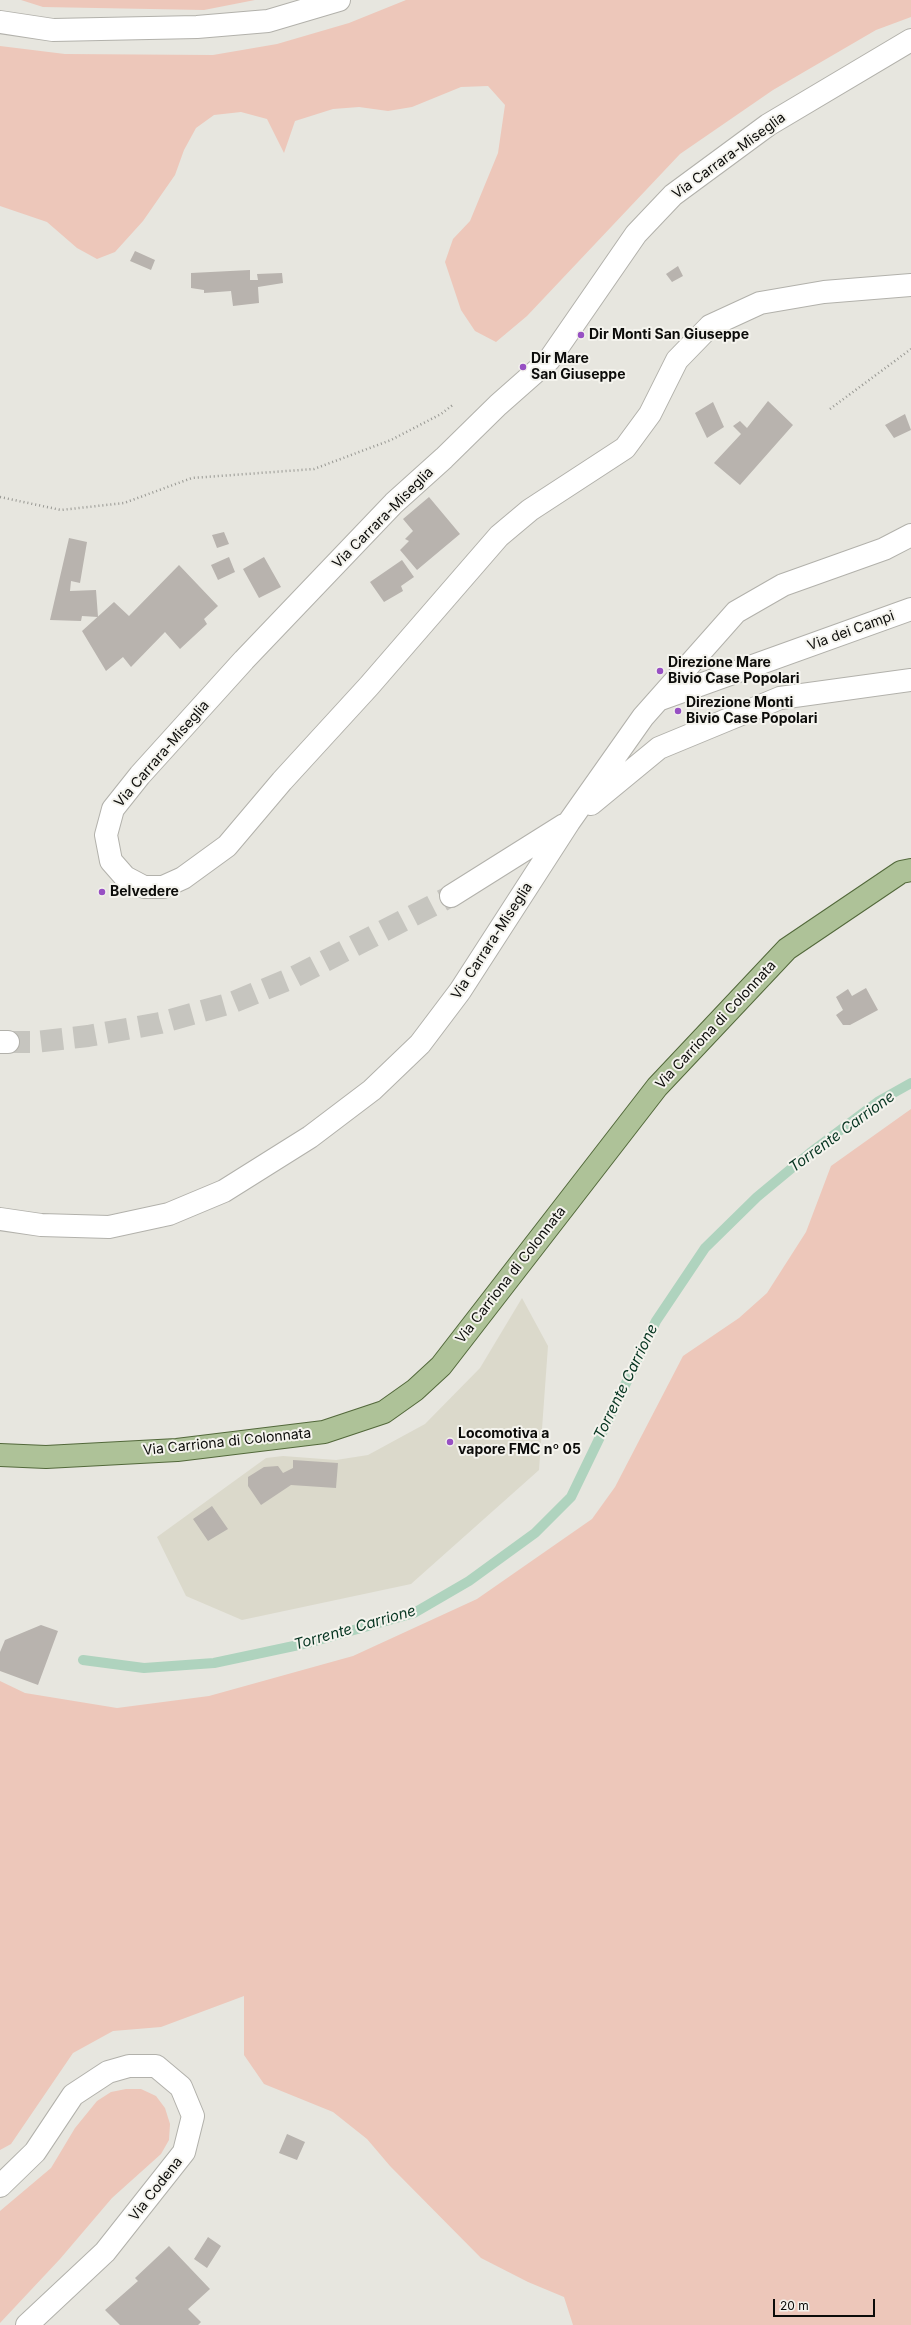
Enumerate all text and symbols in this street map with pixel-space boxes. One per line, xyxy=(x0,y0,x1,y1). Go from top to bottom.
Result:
street label: Via Carrara-Miseglia xyxy=(669,109,789,203)
place label: Dir Monti San Giuseppe xyxy=(589,327,749,343)
marker: Dir Monti San Giuseppe xyxy=(576,330,586,340)
place label: Dir Mare San Giuseppe xyxy=(531,351,626,384)
marker: Dir Mare San Giuseppe xyxy=(518,362,528,372)
street label: Via Carrara-Miseglia xyxy=(329,464,437,572)
street label: Via dei Campi xyxy=(805,608,897,654)
place label: Direzione Mare Bivio Case Popolari xyxy=(668,655,800,688)
marker: Direzione Mare Bivio Case Popolari xyxy=(655,666,665,676)
place label: Direzione Monti Bivio Case Popolari xyxy=(686,695,818,728)
street label: Via Carrara-Miseglia xyxy=(111,697,213,811)
marker: Direzione Monti Bivio Case Popolari xyxy=(673,706,683,716)
street label: Via Carrara-Miseglia xyxy=(448,879,536,1003)
place label: Belvedere xyxy=(110,884,179,900)
marker: Belvedere xyxy=(97,887,107,897)
street label: Via Carriona di Colonnata xyxy=(652,957,780,1093)
water label: Torrente Carrione xyxy=(786,1088,898,1176)
street label: Via Carriona di Colonnata xyxy=(452,1203,570,1347)
water label: Torrente Carrione xyxy=(590,1321,662,1443)
street label: Via Carriona di Colonnata xyxy=(142,1425,312,1459)
place label: Locomotiva a vapore FMC nº 05 xyxy=(458,1426,581,1458)
marker: Locomotiva a vapore FMC nº 05 xyxy=(445,1437,455,1447)
water label: Torrente Carrione xyxy=(292,1602,418,1654)
street label: Via Codena xyxy=(126,2154,186,2224)
scale bar xyxy=(775,2291,877,2317)
text: 20 m xyxy=(780,2298,809,2313)

